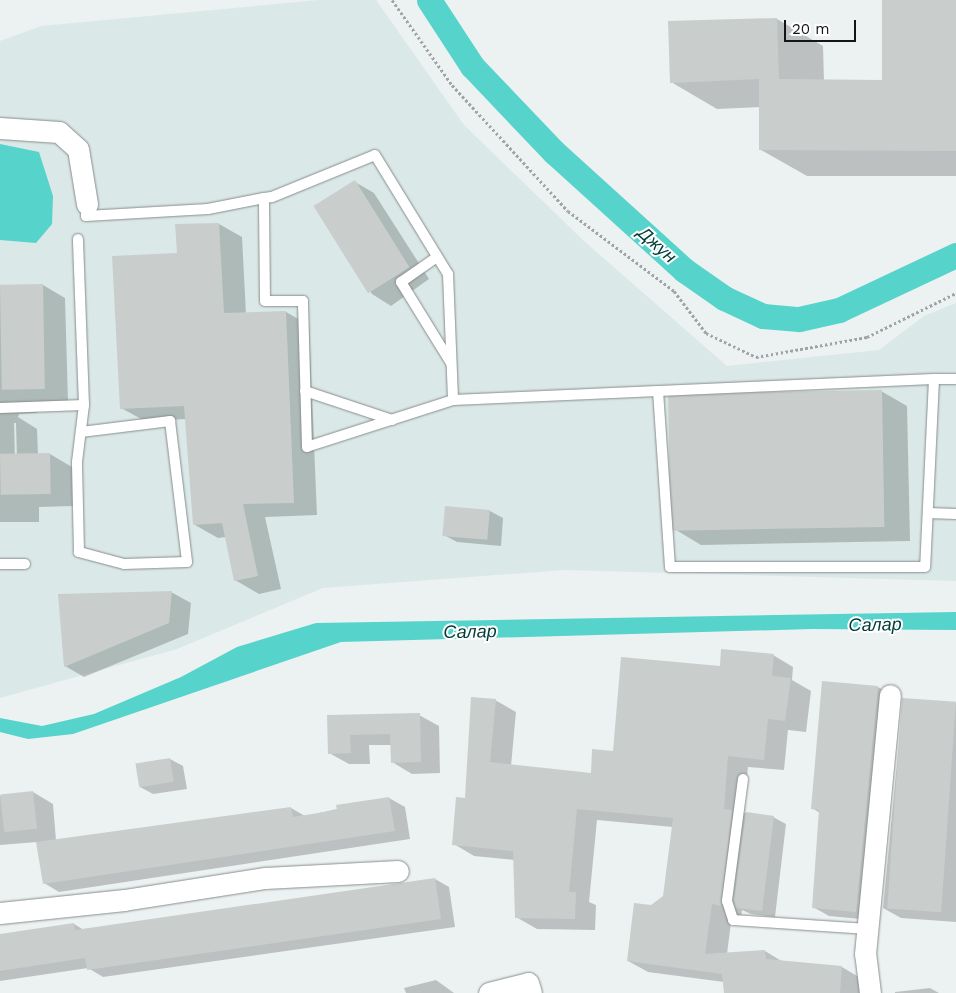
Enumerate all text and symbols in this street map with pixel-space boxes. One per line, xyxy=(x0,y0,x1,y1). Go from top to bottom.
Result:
scale bar xyxy=(786,10,858,42)
text: 20 m xyxy=(792,20,830,38)
water label: Джун xyxy=(633,222,681,268)
water label: Салар xyxy=(848,614,902,636)
water label: Салар xyxy=(443,621,497,643)

